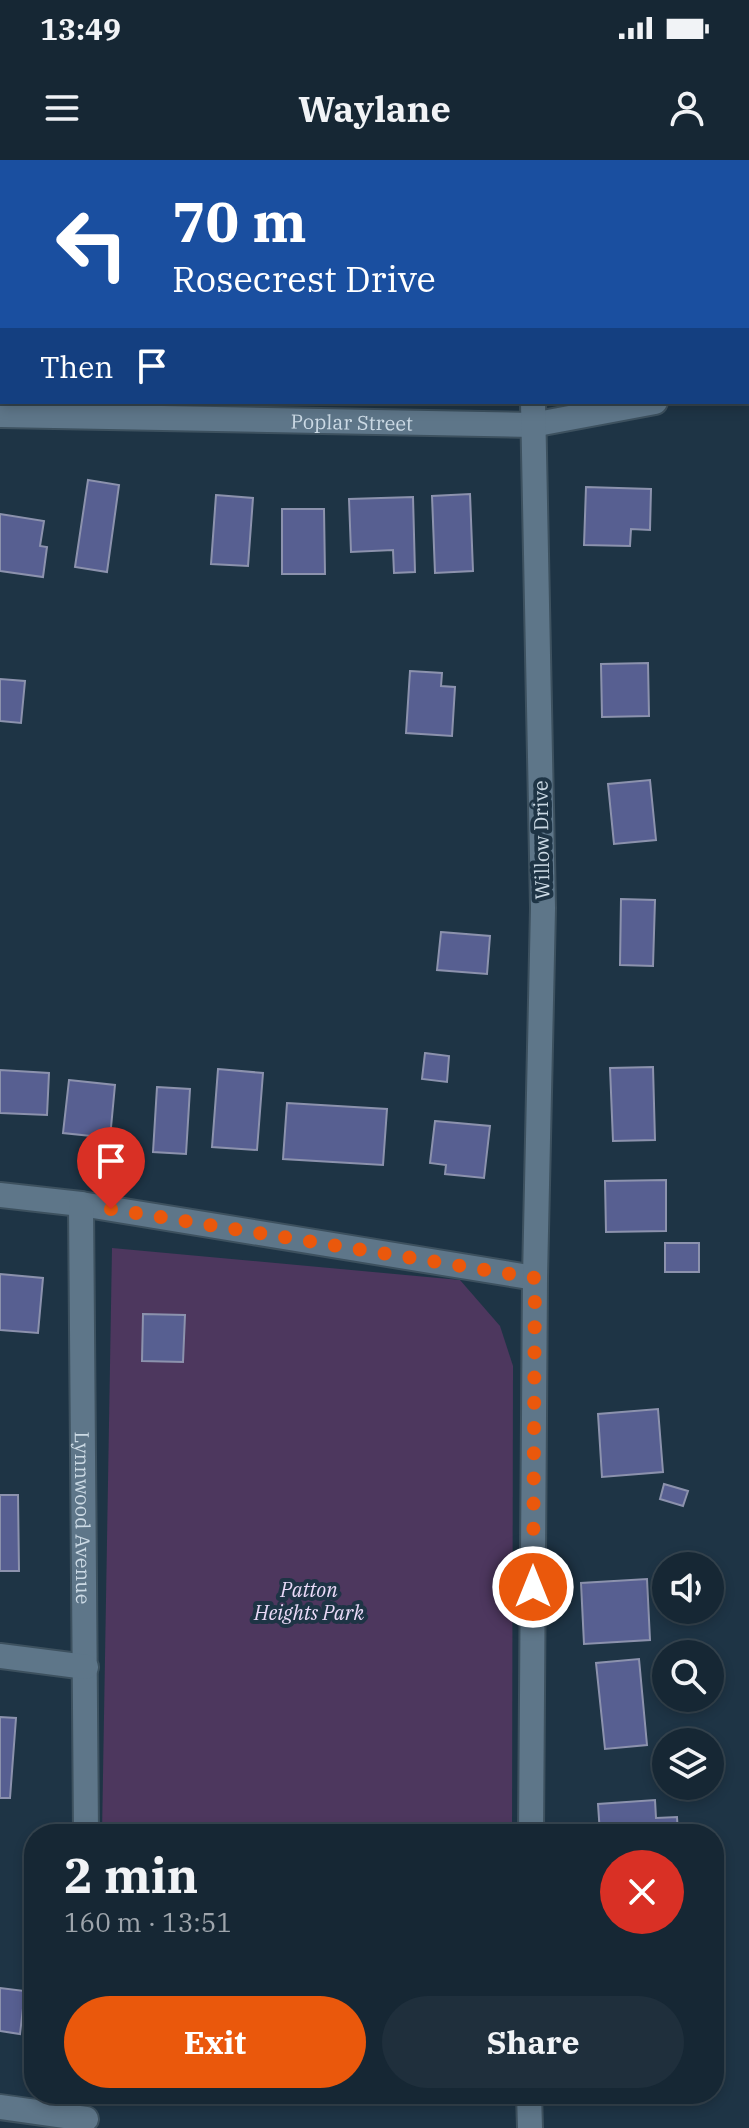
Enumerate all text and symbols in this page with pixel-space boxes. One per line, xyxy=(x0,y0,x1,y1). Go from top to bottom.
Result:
text: 13:49 xyxy=(40,9,121,48)
text: Waylane xyxy=(298,85,451,132)
icon: menu xyxy=(40,86,84,130)
icon: person xyxy=(665,86,709,130)
text: 70 m xyxy=(172,185,307,257)
icon: left xyxy=(40,192,144,296)
text: Rosecrest Drive xyxy=(172,255,436,302)
icon: arrive xyxy=(130,344,174,388)
text: Then xyxy=(40,347,114,386)
street label: Poplar Street xyxy=(291,407,413,436)
street label: Willow Drive xyxy=(526,780,556,900)
pin xyxy=(77,1127,145,1209)
icon: arrive xyxy=(89,1139,133,1183)
street label: Lynnwood Avenue xyxy=(69,1431,98,1605)
position arrow xyxy=(491,1545,575,1629)
map controls xyxy=(652,1552,724,1800)
button: sound xyxy=(652,1552,724,1624)
park label: Patton Heights Park xyxy=(253,1576,364,1626)
button: search xyxy=(652,1640,724,1712)
button: layers xyxy=(652,1728,724,1800)
text: 2 min xyxy=(64,1844,198,1906)
button: close xyxy=(600,1850,684,1934)
text: 160 m · 13:51 xyxy=(64,1905,232,1939)
button: Exit xyxy=(64,1996,366,2088)
button: Share xyxy=(382,1996,684,2088)

